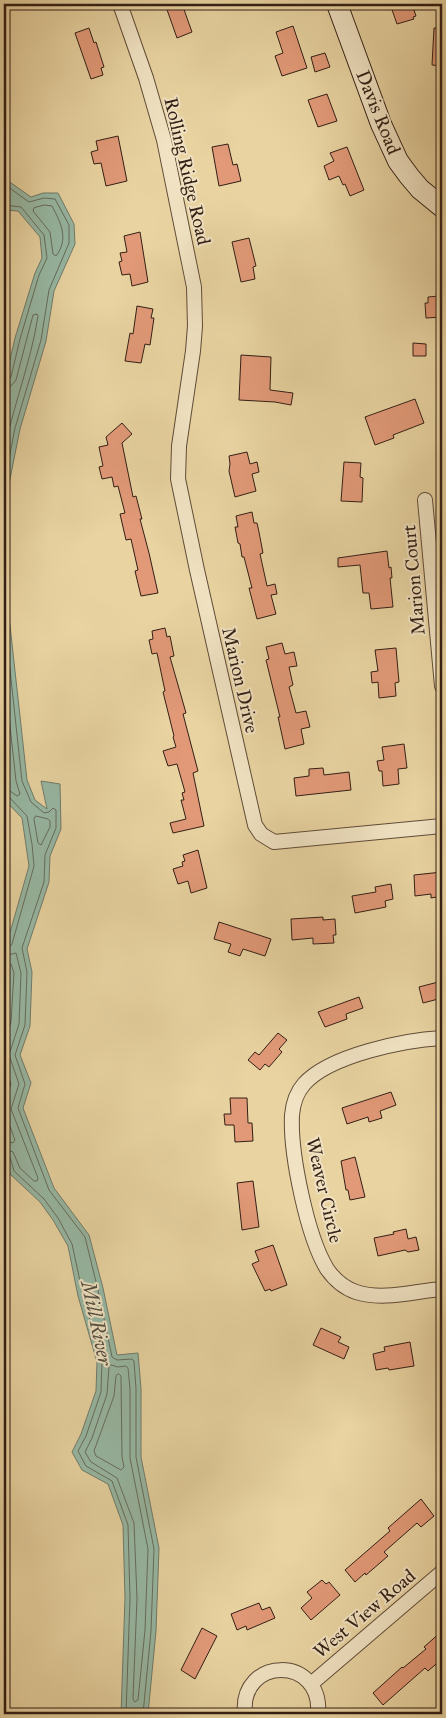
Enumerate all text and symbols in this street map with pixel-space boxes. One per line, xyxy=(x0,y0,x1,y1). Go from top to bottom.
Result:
street label: Davis Road xyxy=(351,67,406,158)
street label: Rolling Ridge Road xyxy=(158,95,216,248)
street label: Marion Court xyxy=(397,524,430,636)
street label: Marion Drive xyxy=(217,625,264,735)
street label: Weaver Circle xyxy=(301,1135,348,1245)
water label: Mill River xyxy=(76,1276,118,1369)
street label: West View Road xyxy=(309,1564,420,1663)

